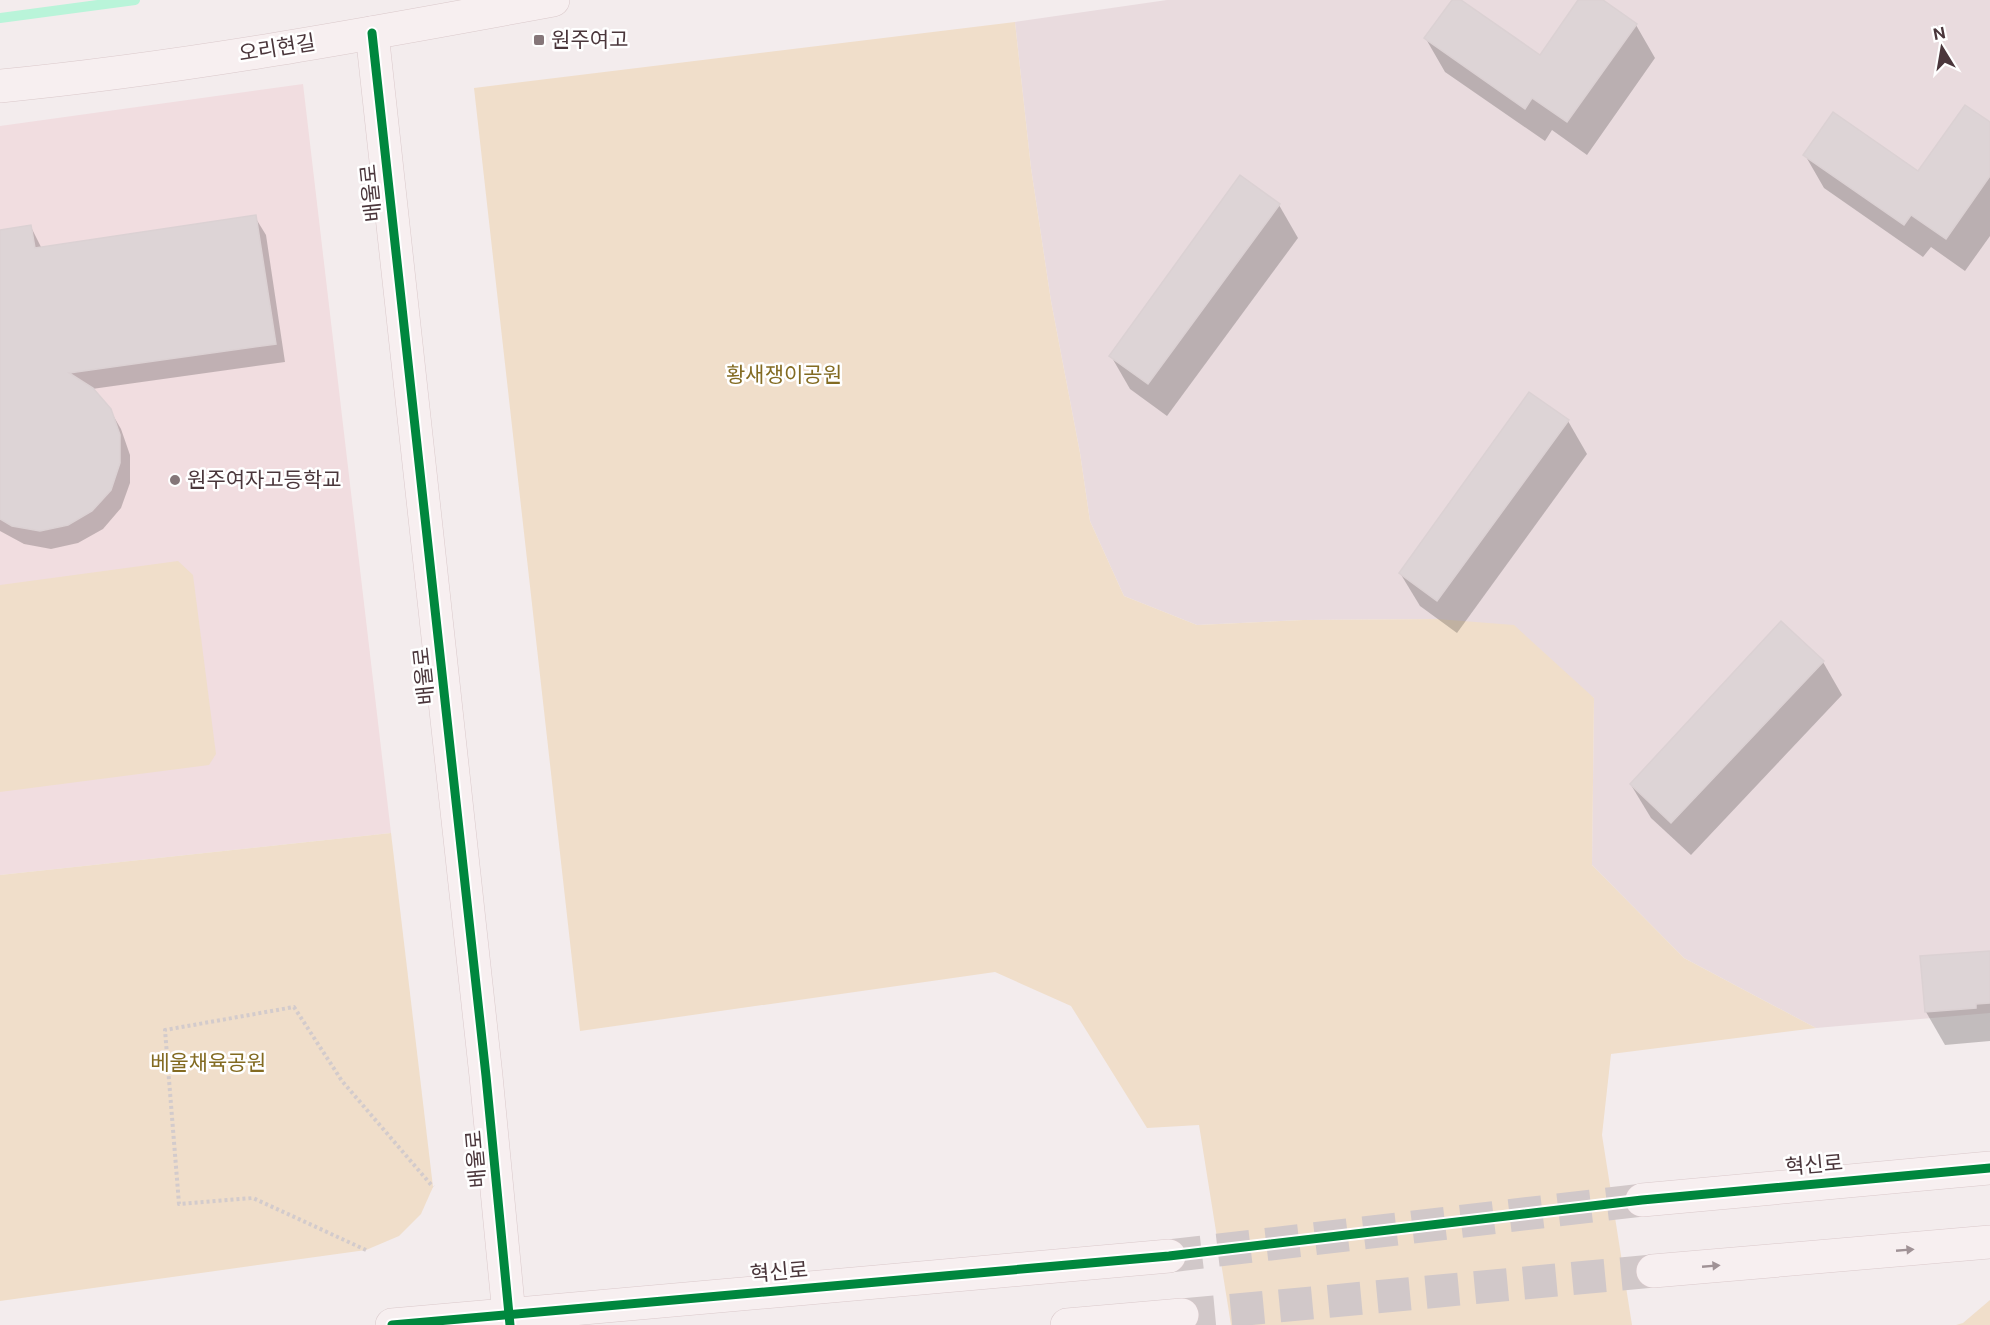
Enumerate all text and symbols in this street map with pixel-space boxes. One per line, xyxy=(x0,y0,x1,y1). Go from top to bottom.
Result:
north arrow xyxy=(1912,18,1972,78)
text: N xyxy=(1931,23,1947,44)
place label: 원주여고 xyxy=(551,27,628,52)
street label: 오리현길 xyxy=(237,29,317,66)
marker: 원주여고 xyxy=(532,33,546,47)
street label: 배울로 xyxy=(355,163,386,223)
park label: 황새쟁이공원 xyxy=(726,362,842,387)
place label: 원주여자고등학교 xyxy=(187,467,342,492)
marker: 원주여자고등학교 xyxy=(168,473,182,487)
street label: 배울로 xyxy=(408,646,439,706)
park label: 베울채육공원 xyxy=(150,1050,266,1075)
street label: 배울로 xyxy=(461,1129,490,1189)
street label: 혁신로 xyxy=(1784,1150,1844,1179)
one-way arrow xyxy=(1896,1245,1915,1254)
street label: 혁신로 xyxy=(749,1257,809,1286)
one-way arrow xyxy=(1701,1262,1720,1271)

